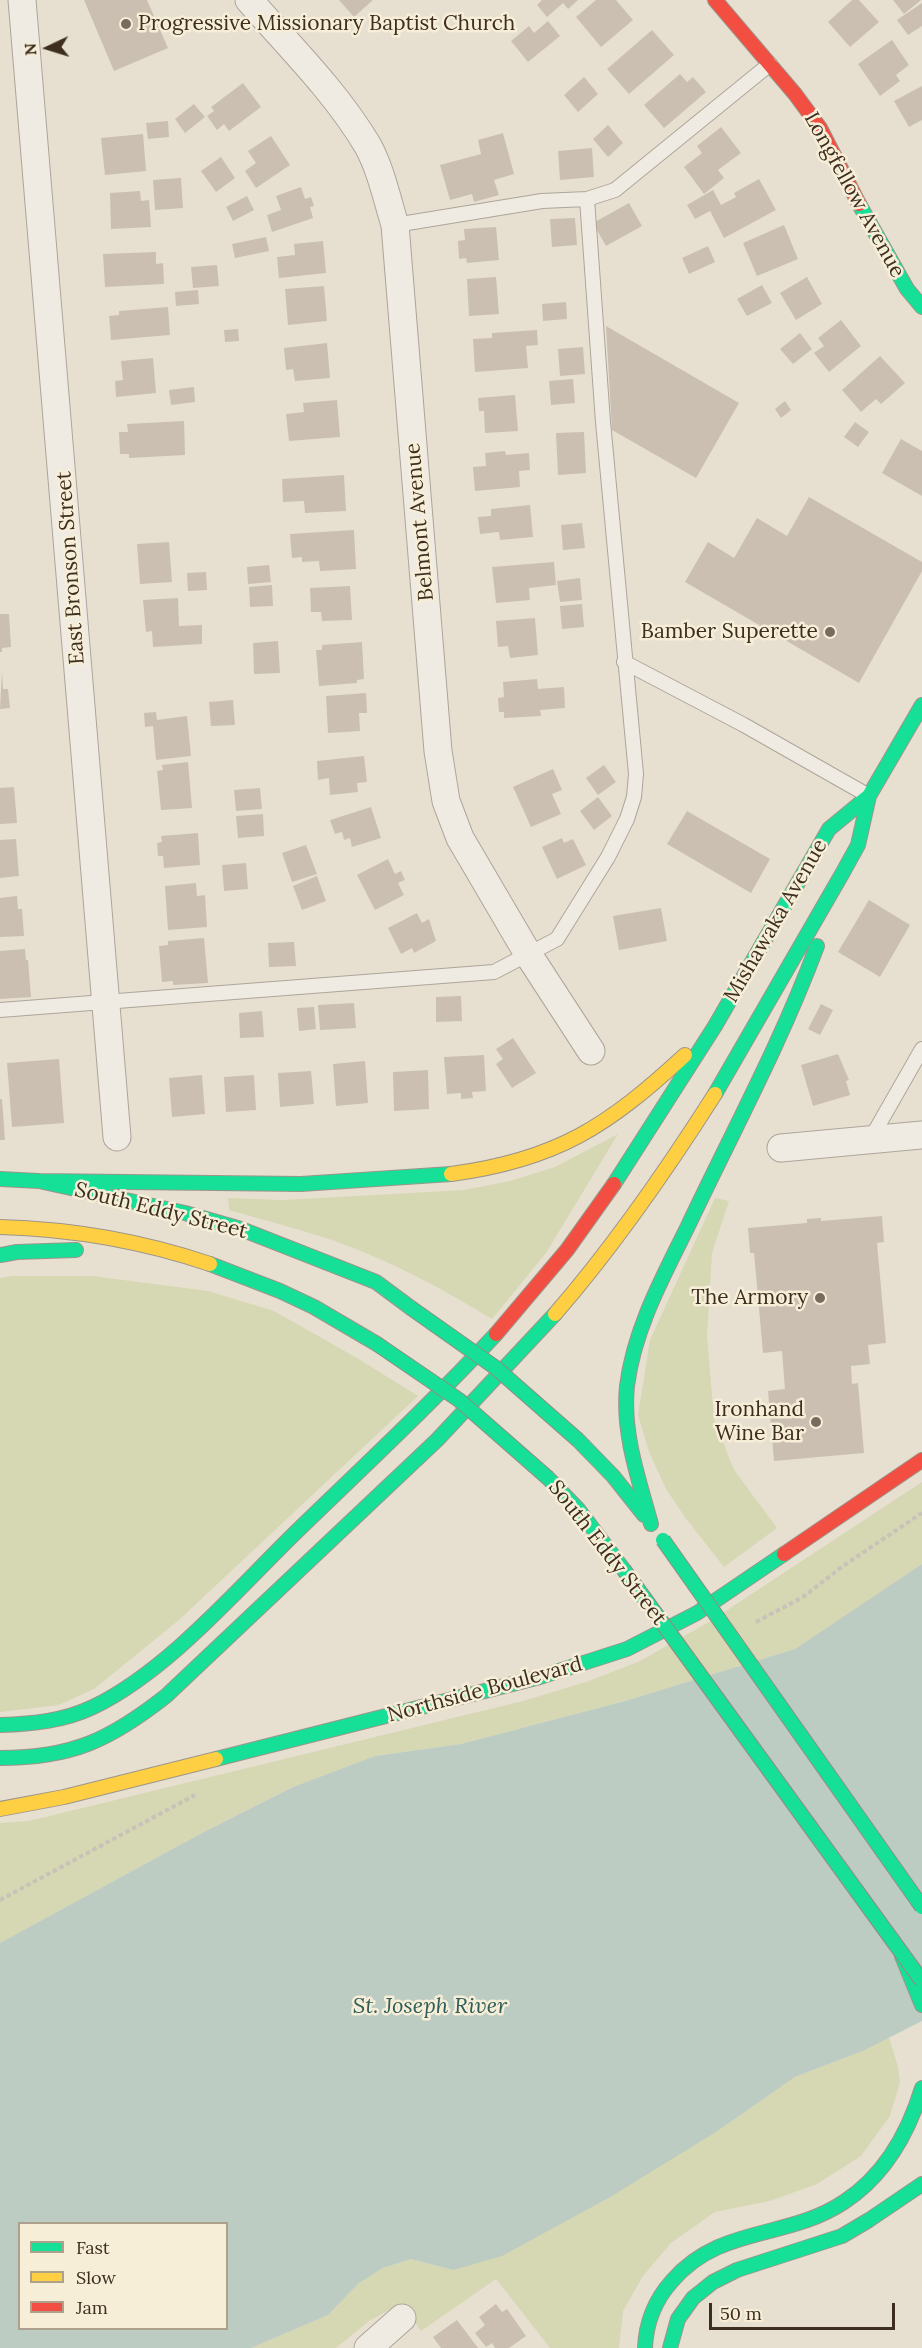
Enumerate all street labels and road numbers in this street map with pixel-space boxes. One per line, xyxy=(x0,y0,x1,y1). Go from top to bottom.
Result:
street label: Longfellow Avenue xyxy=(798,108,910,282)
street label: Belmont Avenue xyxy=(401,442,439,602)
street label: East Bronson Street xyxy=(52,470,90,666)
street label: Mishawaka Avenue xyxy=(719,835,833,1007)
street label: South Eddy Street xyxy=(72,1177,250,1245)
street label: South Eddy Street xyxy=(543,1475,671,1631)
street label: Northside Boulevard xyxy=(385,1652,585,1728)

